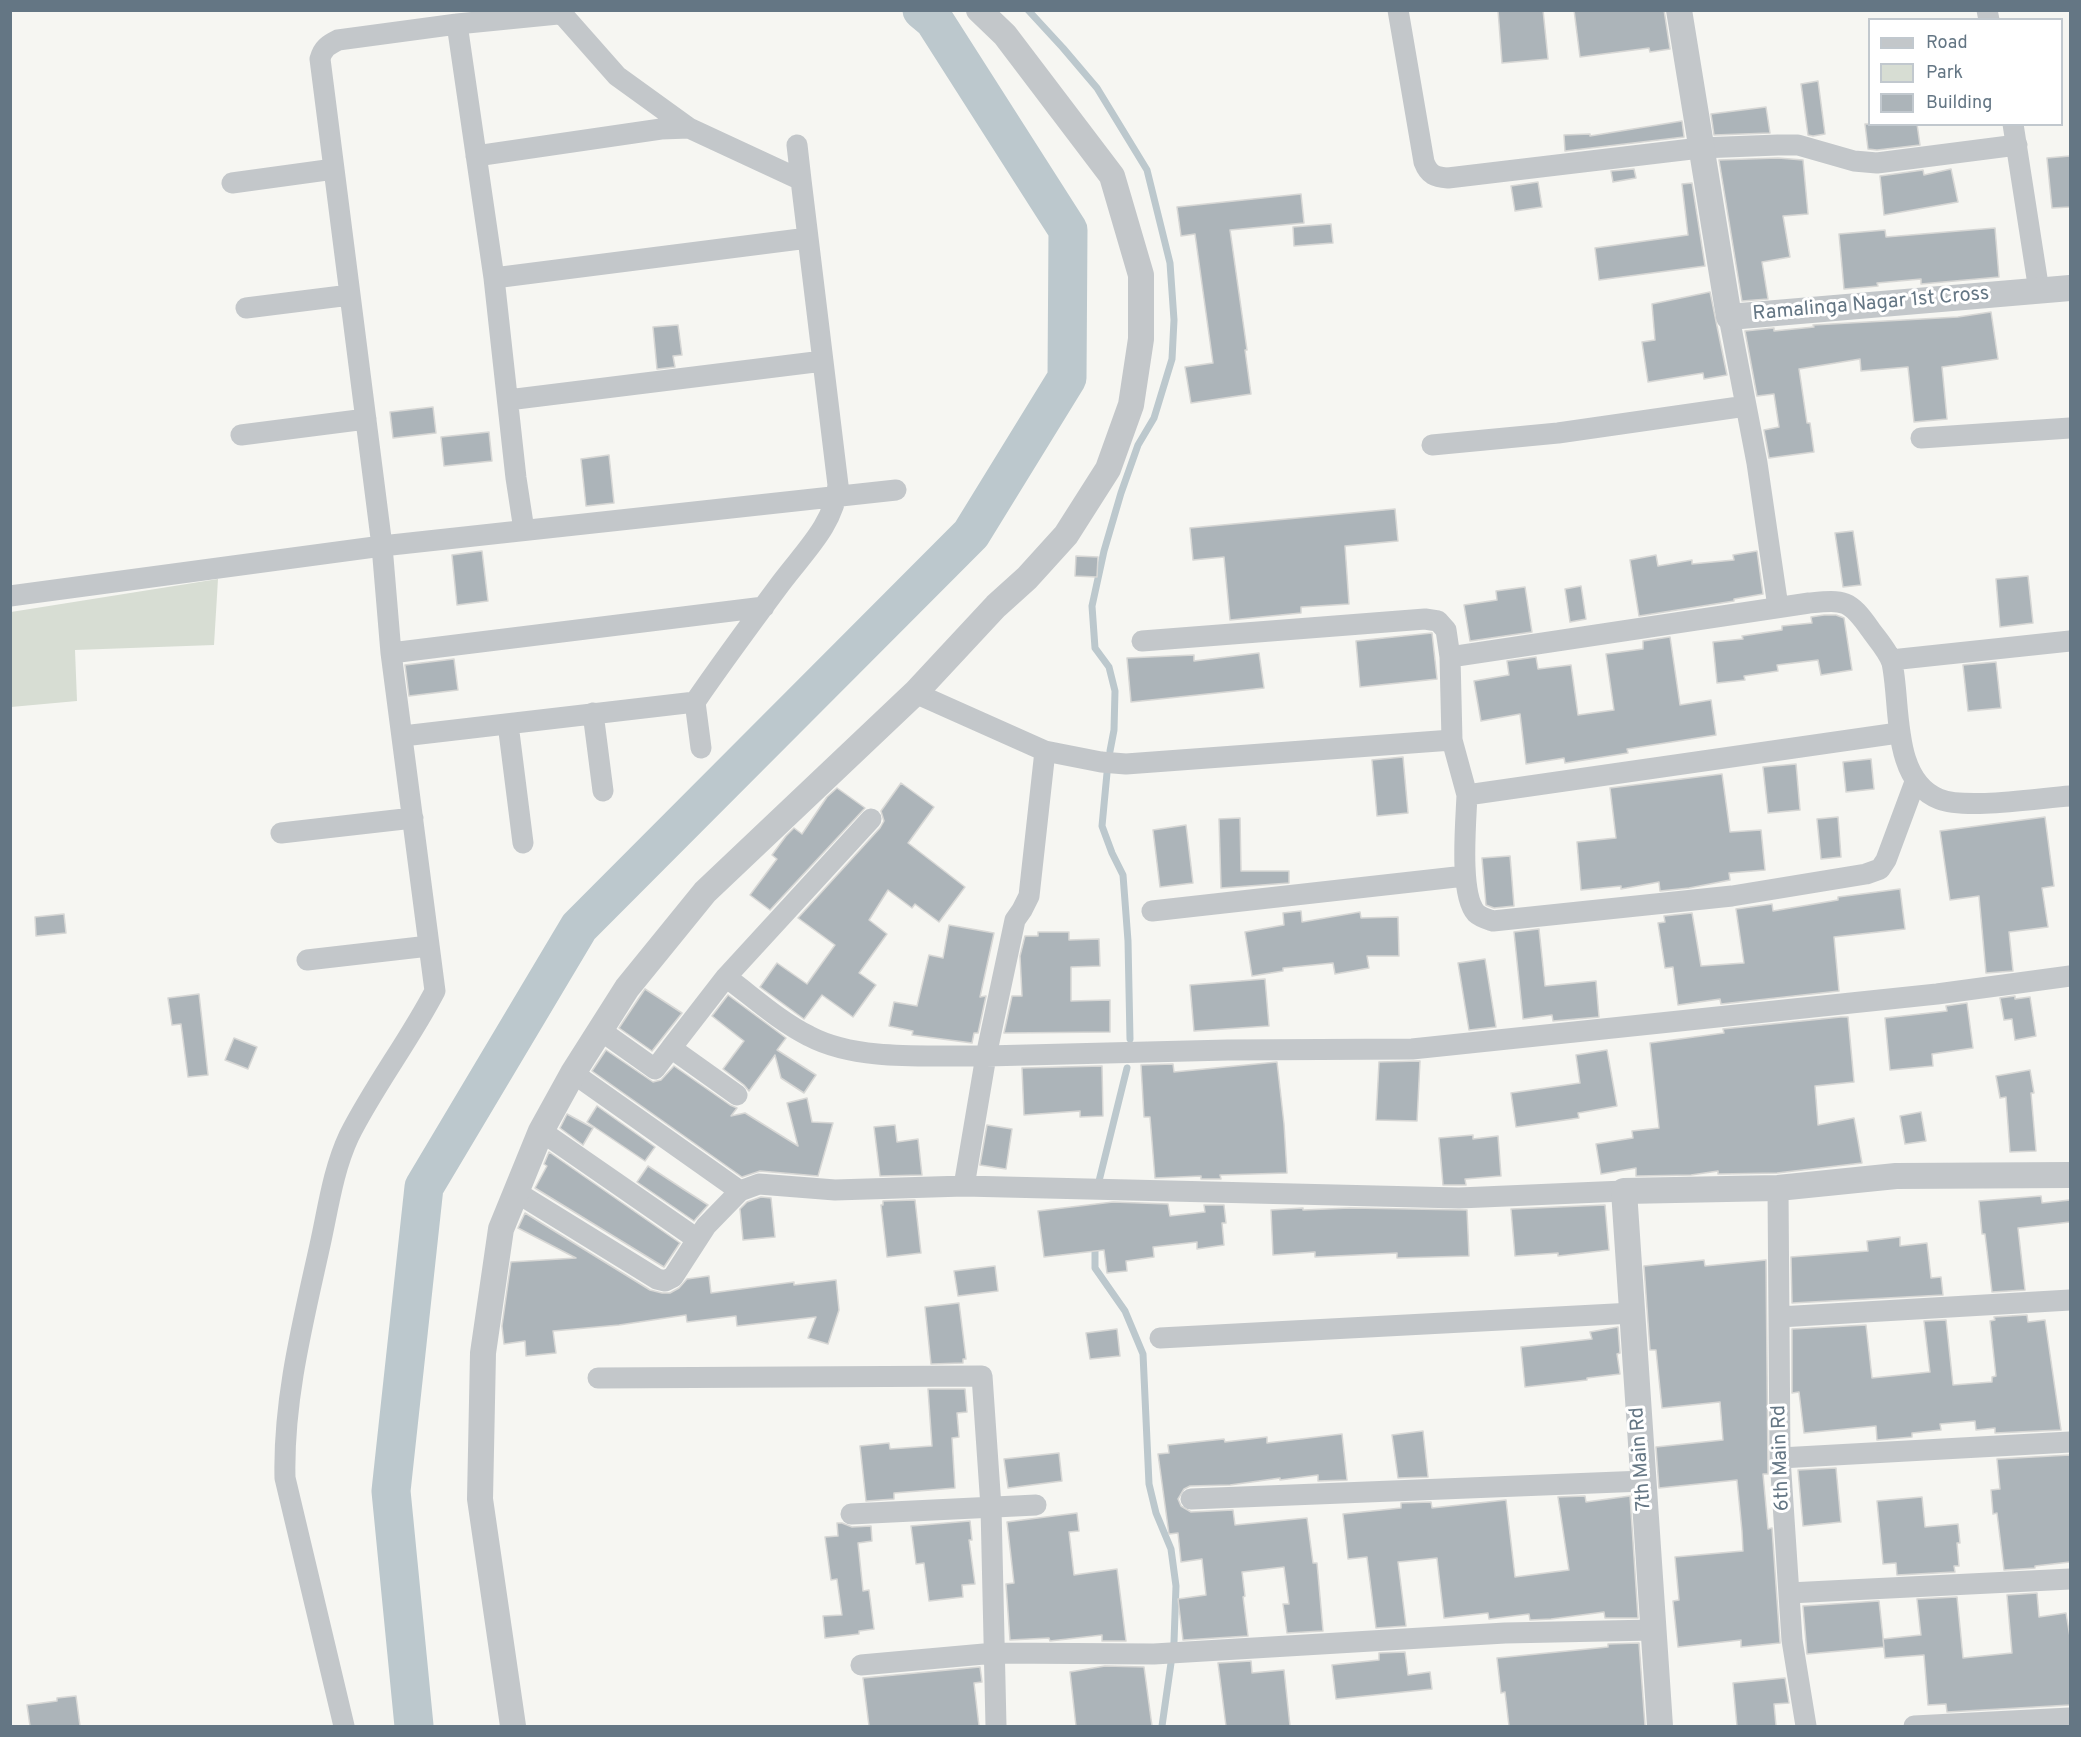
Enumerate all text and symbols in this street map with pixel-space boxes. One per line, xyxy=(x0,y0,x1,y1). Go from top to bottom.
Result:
legend xyxy=(1868,18,2063,126)
text: Road xyxy=(1926,32,1968,55)
text: Park xyxy=(1926,62,1963,85)
text: Building xyxy=(1926,92,1992,115)
street label: Ramalinga Nagar 1st Cross xyxy=(1752,283,1990,327)
street label: 6th Main Rd xyxy=(1768,1405,1796,1511)
street label: 7th Main Rd xyxy=(1626,1406,1658,1512)

